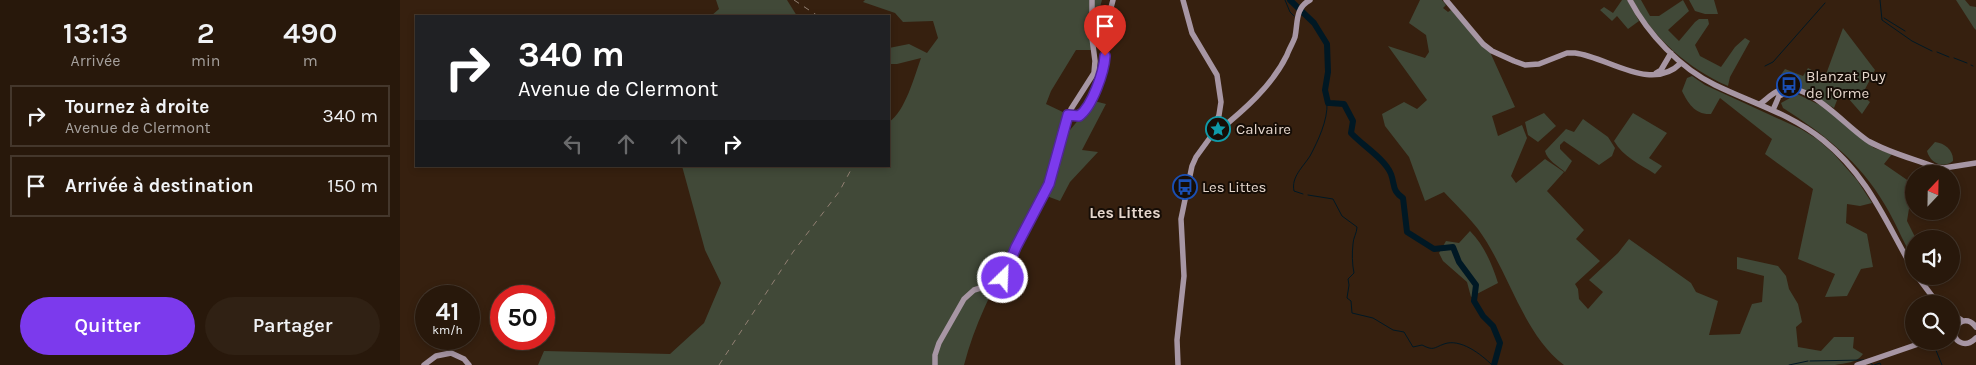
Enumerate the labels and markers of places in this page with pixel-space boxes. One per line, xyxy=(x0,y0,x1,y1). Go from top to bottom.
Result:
pin xyxy=(1084,5,1126,56)
place label: Blanzat Puy de l'Orme xyxy=(1806,67,1886,102)
bus stop icon: Blanzat Puy de l'Orme xyxy=(1776,72,1802,98)
place icon: Calvaire xyxy=(1205,116,1231,142)
place label: Calvaire xyxy=(1236,120,1291,138)
bus stop icon: Les Littes xyxy=(1172,174,1198,200)
place label: Les Littes xyxy=(1202,178,1267,196)

